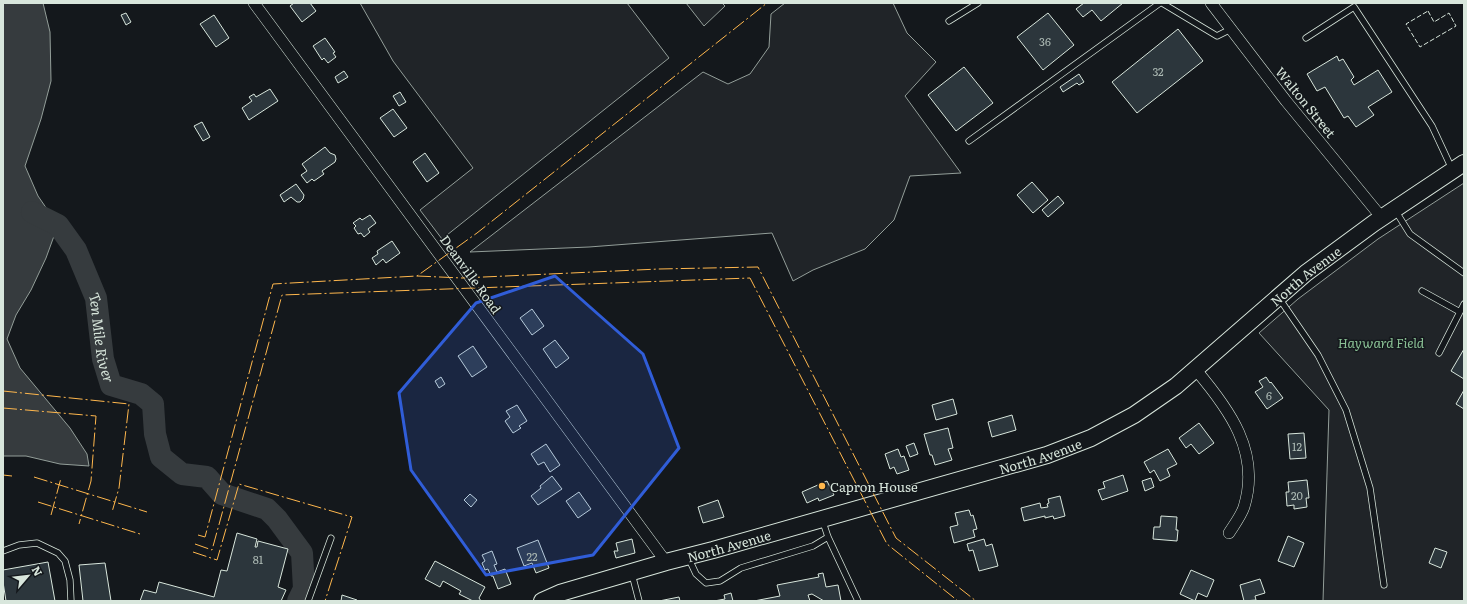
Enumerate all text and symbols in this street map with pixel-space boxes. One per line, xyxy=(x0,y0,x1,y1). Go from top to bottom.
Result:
house number: 36 xyxy=(1039,33,1051,49)
street label: Walton Street xyxy=(1271,62,1341,142)
house number: 32 xyxy=(1152,63,1164,79)
street label: Deanville Road xyxy=(436,231,506,317)
street label: North Avenue xyxy=(1266,241,1345,310)
water label: Ten Mile River xyxy=(85,289,120,385)
park label: Hayward Field xyxy=(1338,333,1425,352)
house number: 6 xyxy=(1266,387,1272,403)
street label: North Avenue xyxy=(996,433,1084,478)
house number: 12 xyxy=(1292,438,1302,454)
place label: Capron House xyxy=(830,477,918,496)
marker: Capron House xyxy=(817,481,827,491)
house number: 20 xyxy=(1291,487,1303,503)
street label: North Avenue xyxy=(685,525,773,566)
house number: 22 xyxy=(526,548,538,564)
house number: 81 xyxy=(253,551,264,567)
north arrow xyxy=(8,556,48,596)
text: N xyxy=(28,563,47,579)

